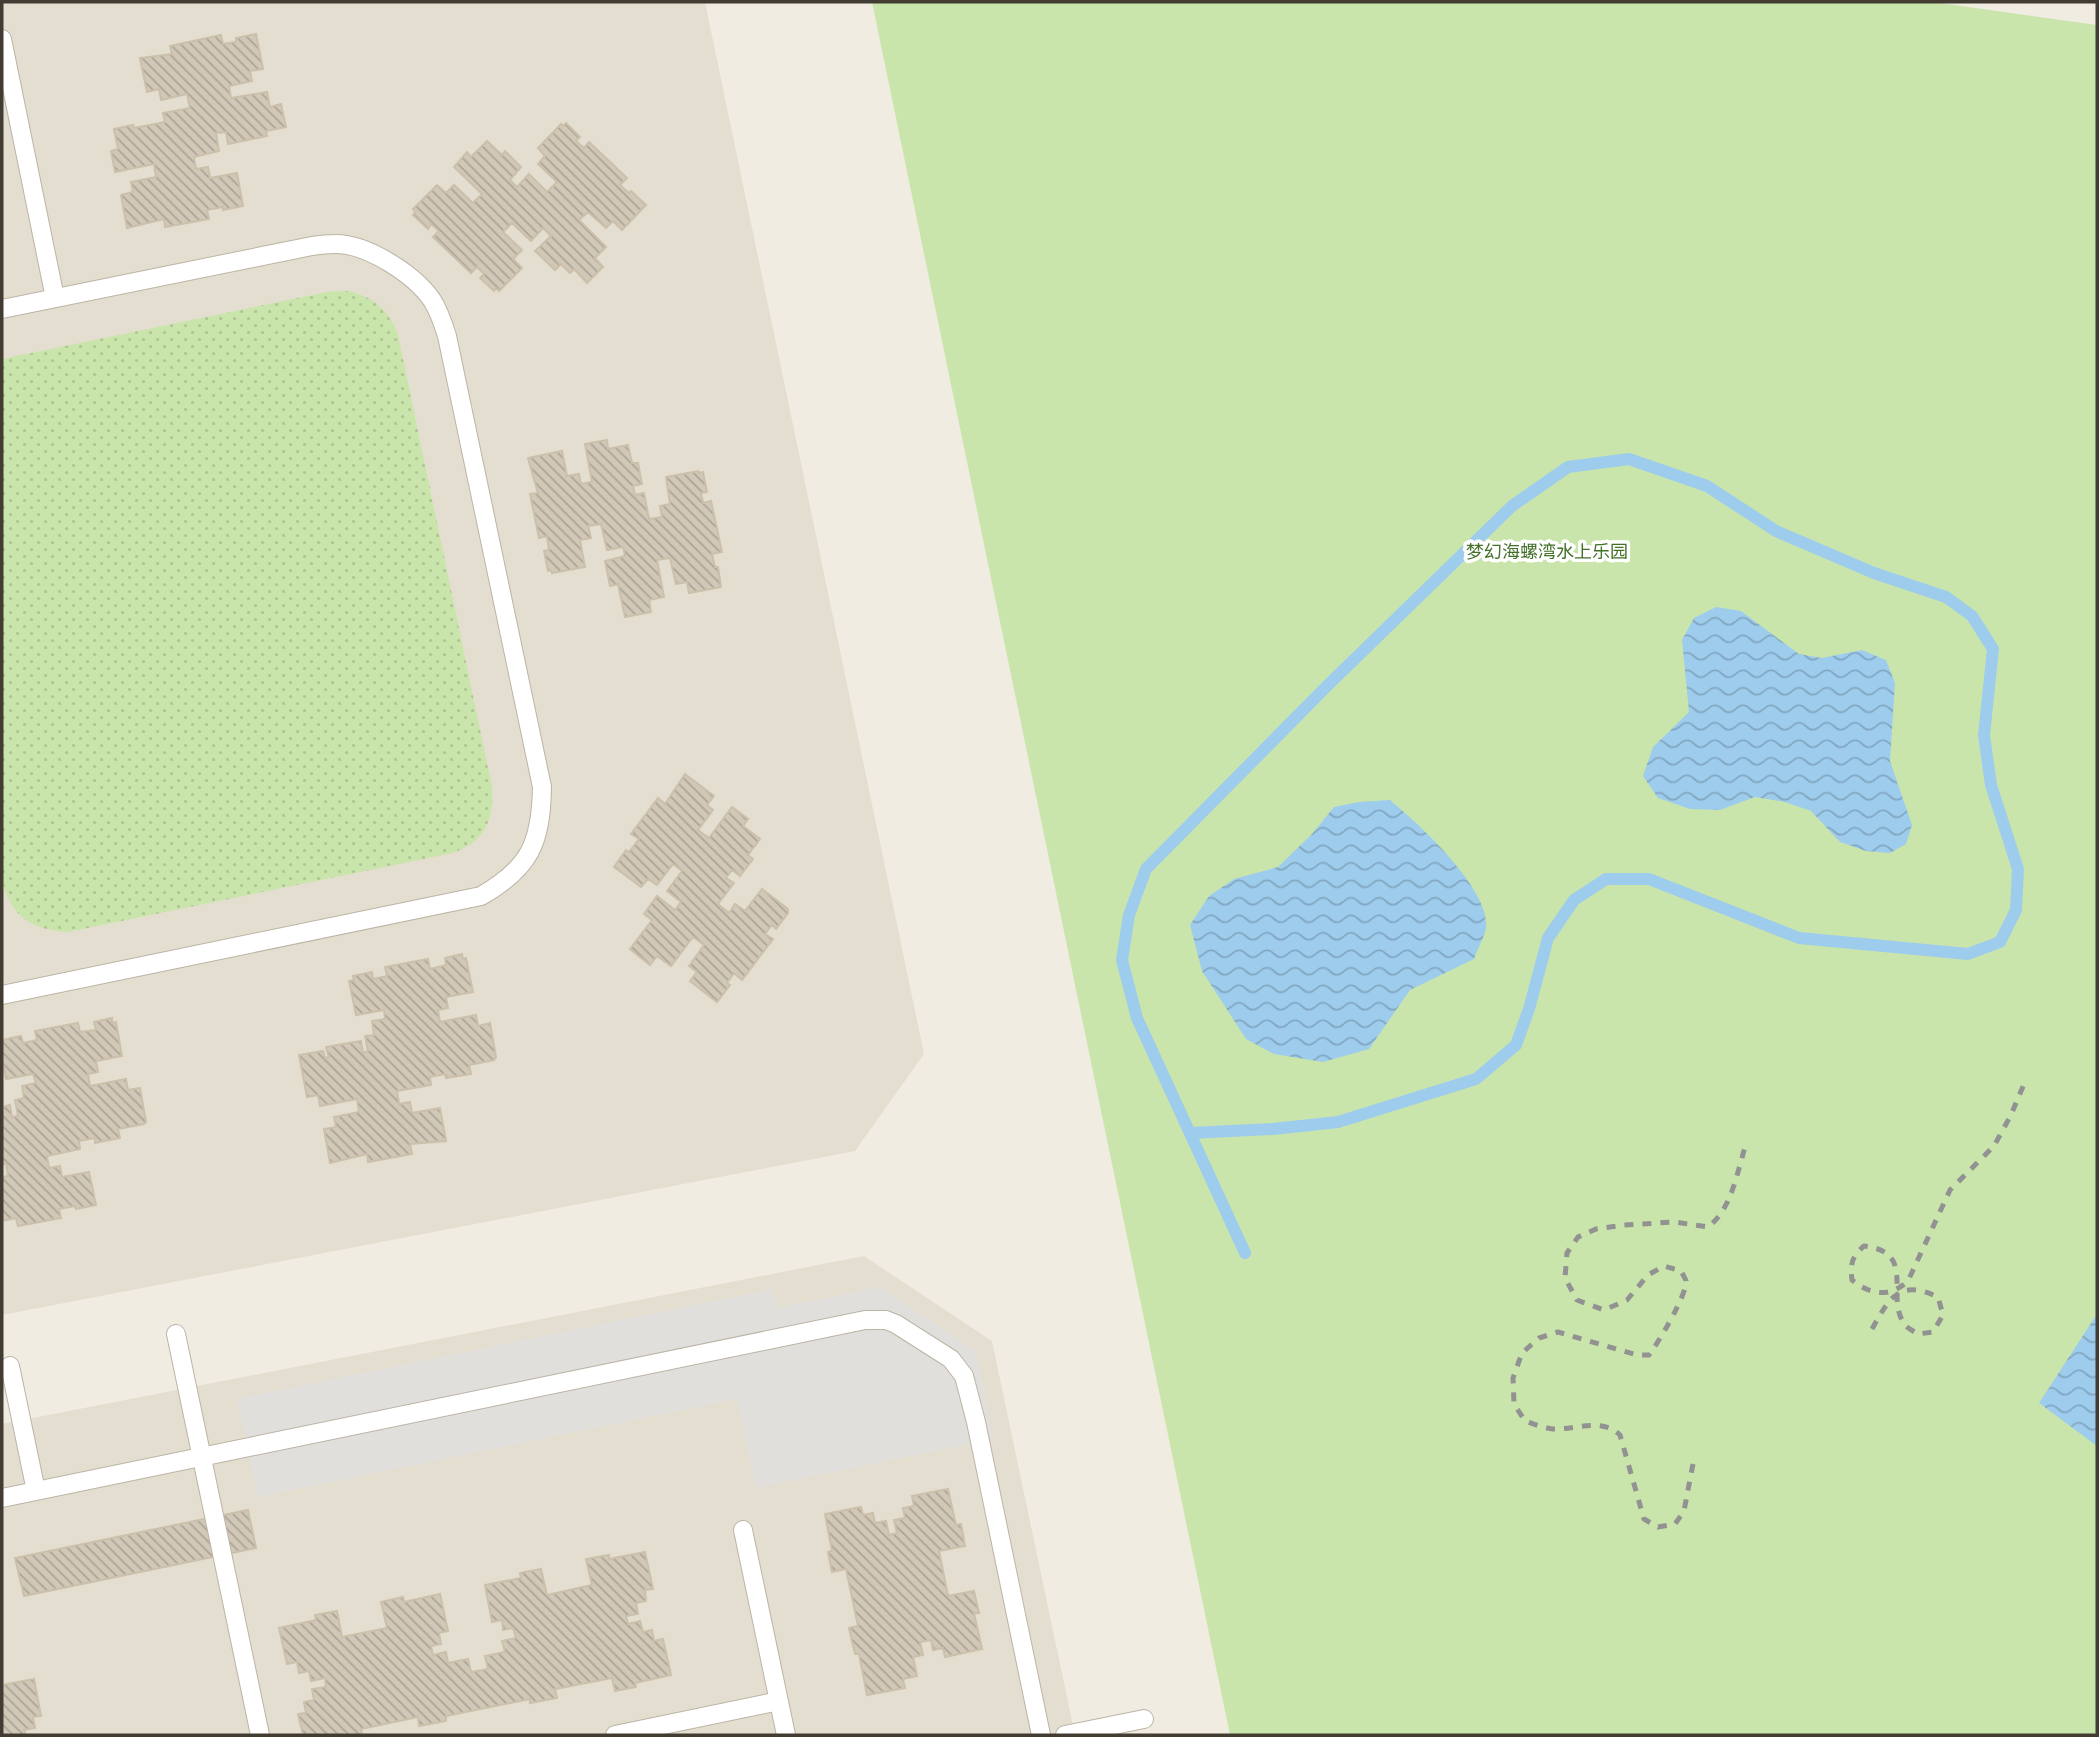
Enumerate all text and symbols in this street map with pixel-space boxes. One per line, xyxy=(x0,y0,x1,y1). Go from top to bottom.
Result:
park label: 梦幻海螺湾水上乐园 xyxy=(1466,541,1628,563)

